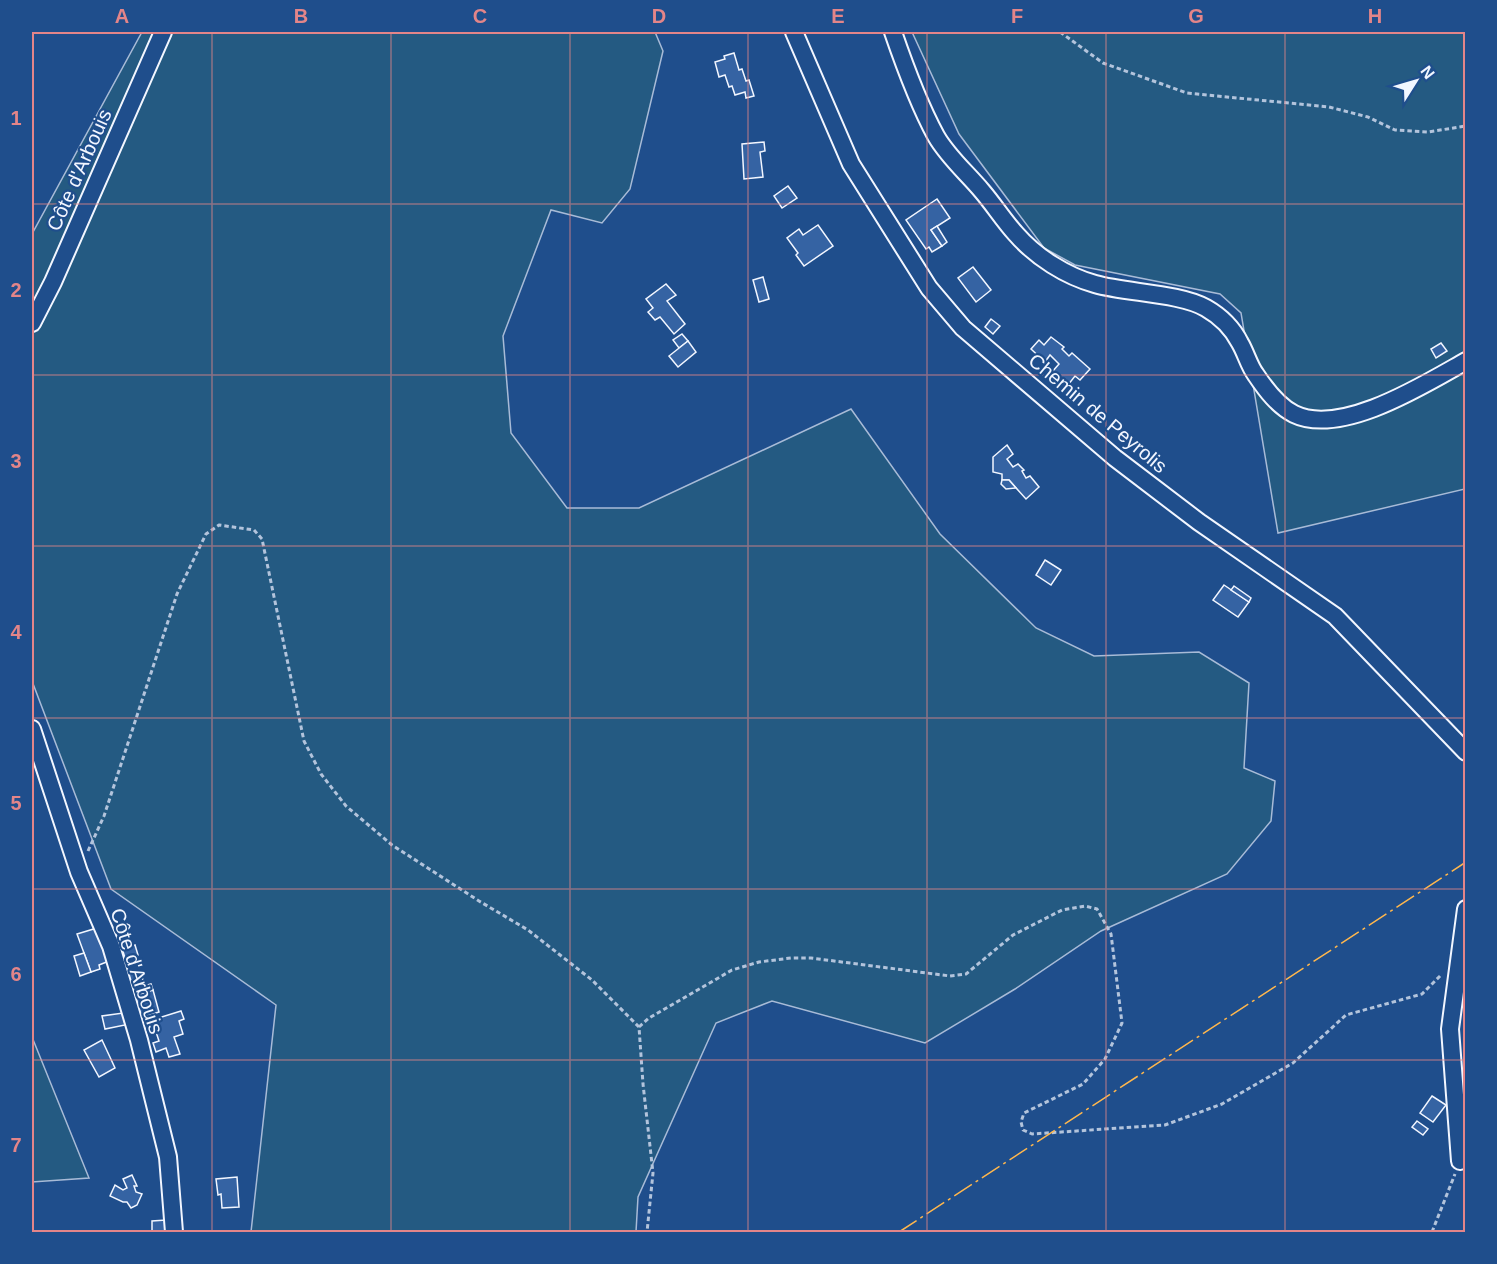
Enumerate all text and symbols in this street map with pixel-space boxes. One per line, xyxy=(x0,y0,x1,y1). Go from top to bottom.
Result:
text: A xyxy=(115,5,129,27)
text: B xyxy=(294,5,308,27)
text: C xyxy=(473,5,487,27)
text: D xyxy=(652,5,666,27)
text: E xyxy=(831,5,845,27)
text: F xyxy=(1011,5,1023,27)
text: G xyxy=(1188,5,1204,27)
text: H xyxy=(1368,5,1382,27)
north arrow xyxy=(1386,51,1446,111)
text: N xyxy=(1417,63,1438,82)
street label: Côte d'Arbouis xyxy=(42,106,116,234)
text: 1 xyxy=(10,107,22,129)
text: 2 xyxy=(10,279,22,301)
street label: Chemin de Peyrolis xyxy=(1025,349,1171,477)
text: 3 xyxy=(10,450,22,472)
text: 4 xyxy=(10,621,22,643)
text: 5 xyxy=(10,792,22,814)
street label: Côte d'Arbouis xyxy=(106,906,168,1036)
text: 6 xyxy=(10,963,22,985)
text: 7 xyxy=(10,1134,22,1156)

